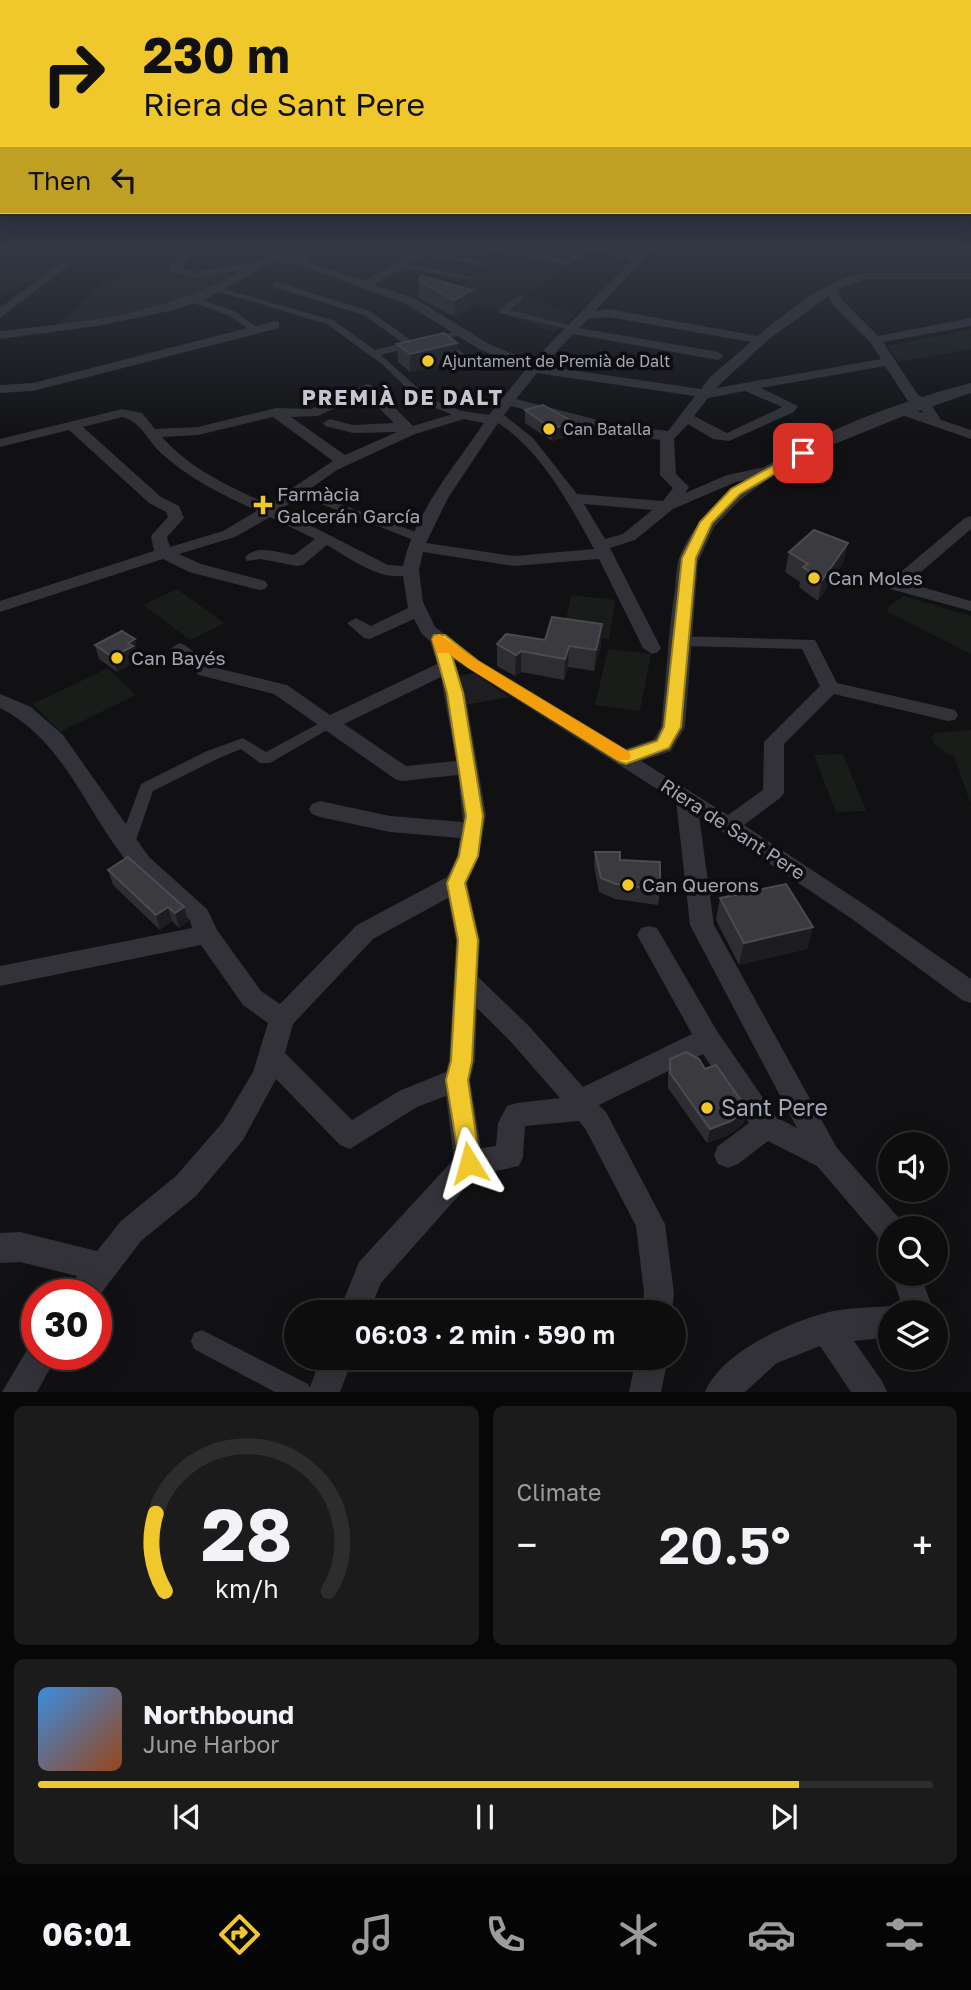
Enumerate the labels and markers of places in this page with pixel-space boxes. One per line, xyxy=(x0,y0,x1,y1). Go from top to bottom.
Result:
place label: Ajuntament de Premià de Dalt xyxy=(442,351,670,371)
marker: Ajuntament de Premià de Dalt xyxy=(420,353,436,369)
place label: Can Batalla xyxy=(563,419,651,439)
marker: Can Batalla xyxy=(541,421,557,437)
pin xyxy=(773,423,833,483)
place label: Farmàcia Galcerán García xyxy=(277,482,420,527)
marker: Farmàcia Galcerán García xyxy=(255,497,271,513)
place label: Can Moles xyxy=(828,566,923,589)
marker: Can Moles xyxy=(806,570,822,586)
place label: Can Bayés xyxy=(131,646,226,669)
marker: Can Bayés xyxy=(109,650,125,666)
place label: Can Querons xyxy=(642,873,759,896)
marker: Can Querons xyxy=(620,877,636,893)
place label: Sant Pere xyxy=(721,1093,828,1121)
marker: Sant Pere xyxy=(699,1100,715,1116)

